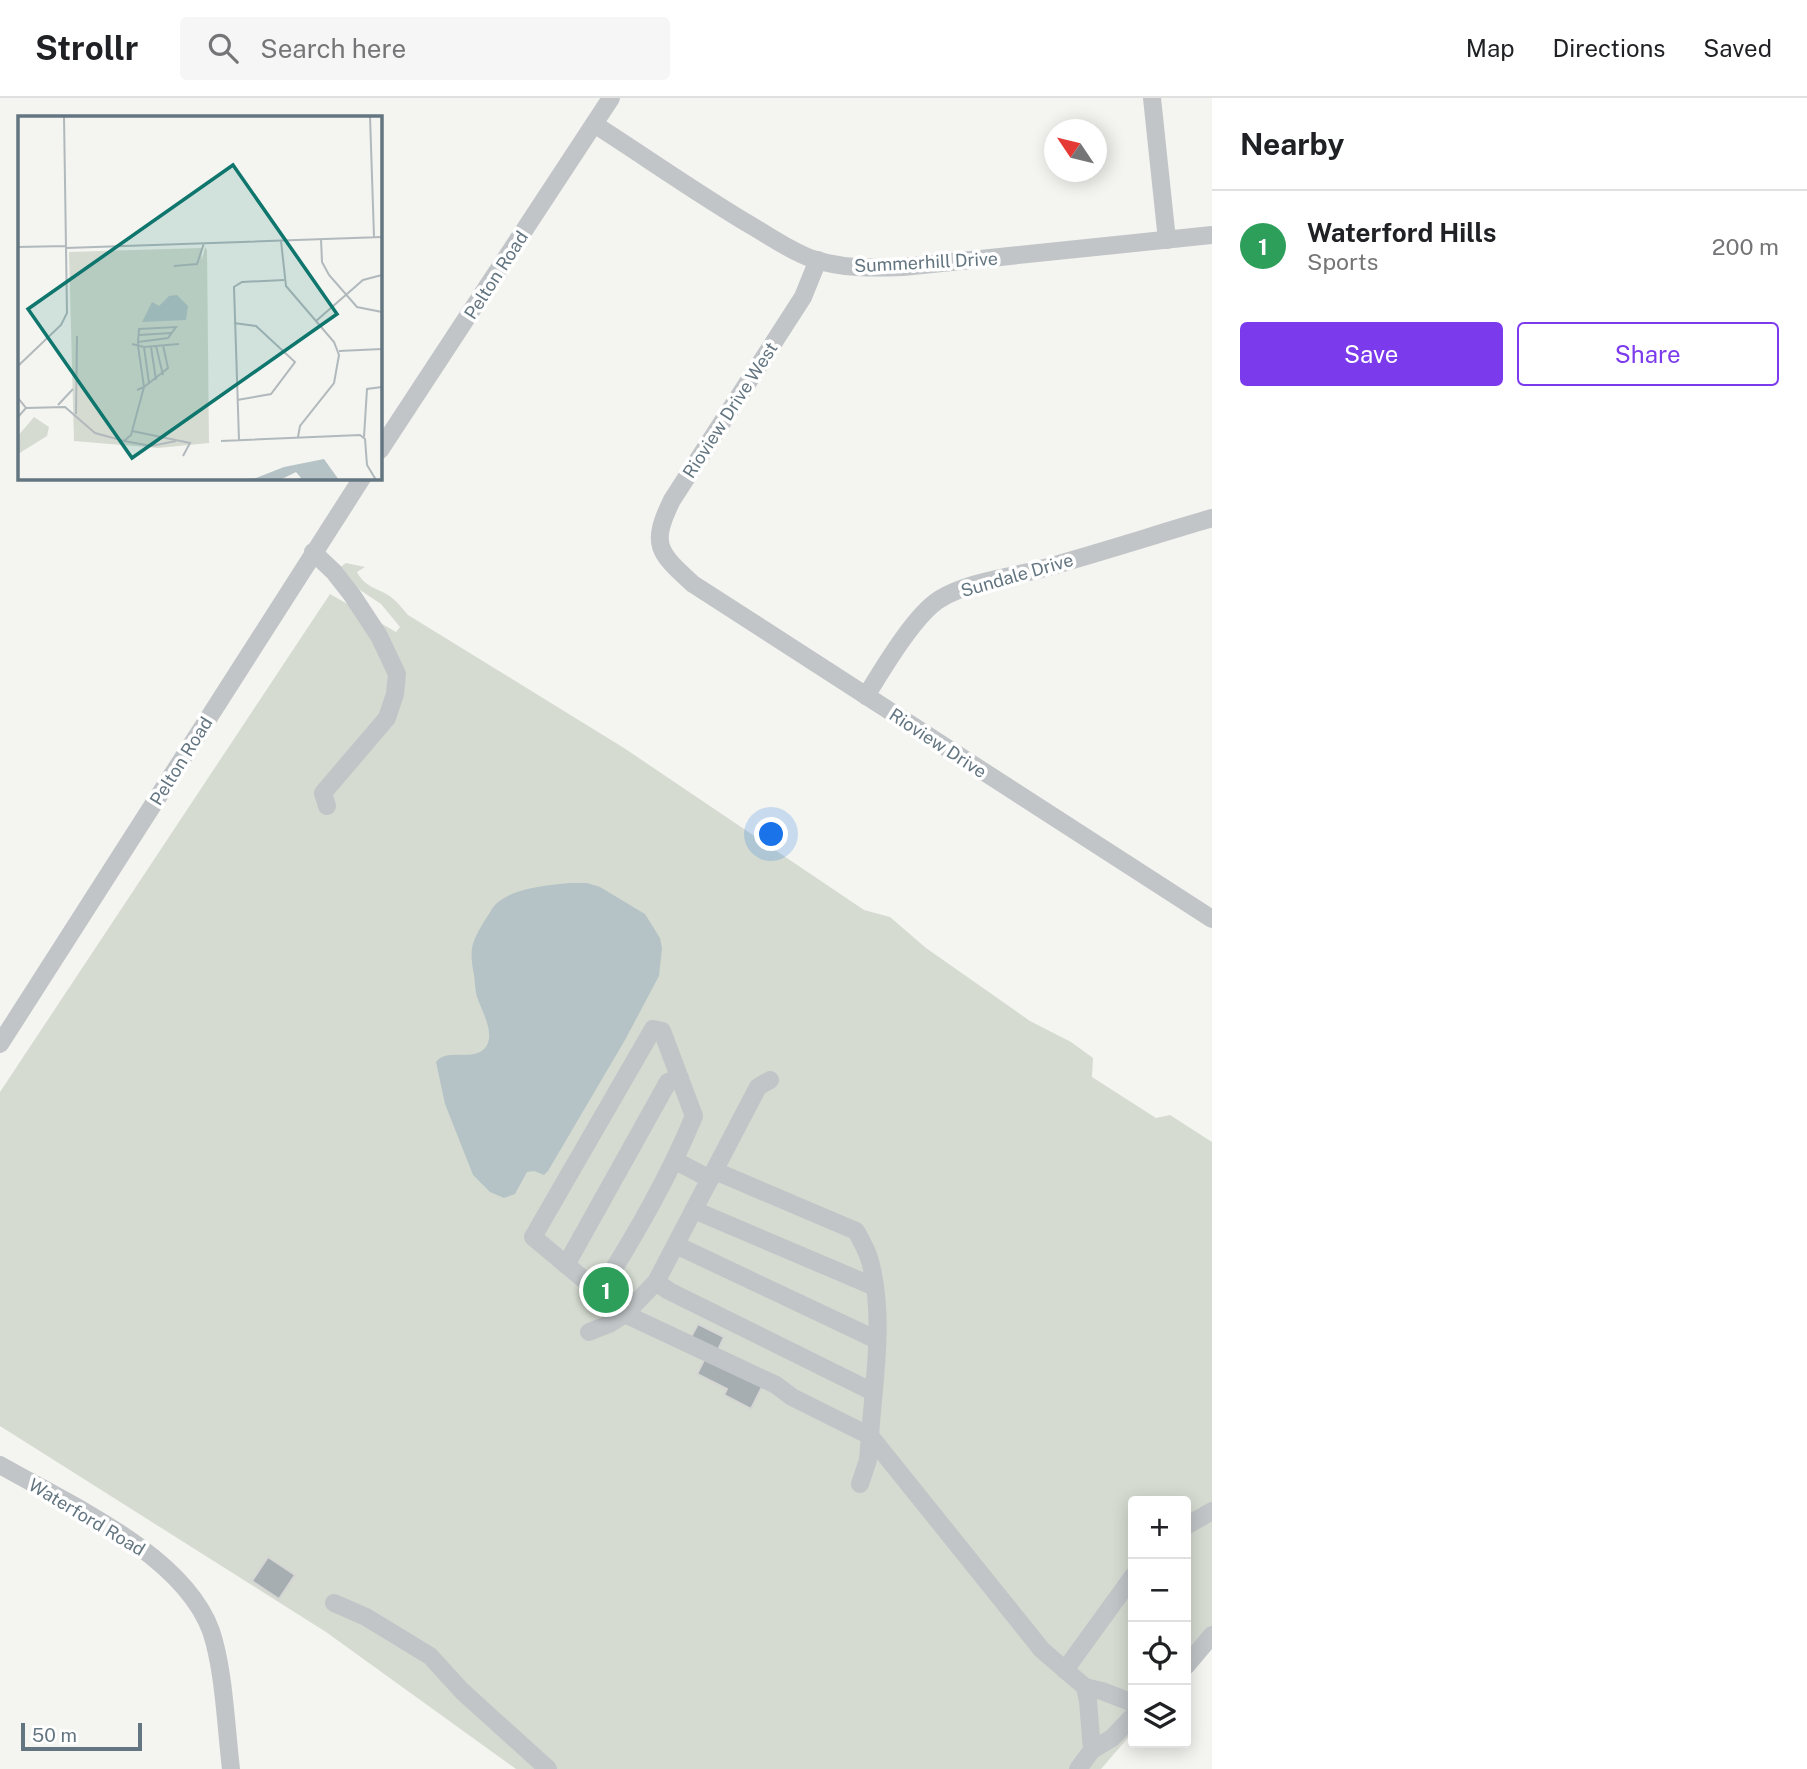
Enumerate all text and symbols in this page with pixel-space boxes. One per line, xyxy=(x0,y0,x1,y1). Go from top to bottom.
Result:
search box xyxy=(180,17,670,80)
text: Strollr xyxy=(35,29,138,67)
icon: search xyxy=(204,29,242,67)
text: Search here xyxy=(260,33,406,64)
text: Map xyxy=(1466,34,1515,62)
text: Directions xyxy=(1553,34,1665,62)
text: Saved xyxy=(1703,34,1772,62)
inset map xyxy=(18,116,382,480)
north arrow xyxy=(1044,119,1107,182)
text: Nearby xyxy=(1240,126,1344,162)
text: Waterford Hills xyxy=(1307,217,1496,248)
street label: Pelton Road xyxy=(460,227,532,323)
text: 1 xyxy=(1258,233,1268,260)
text: 200 m xyxy=(1712,233,1779,260)
street label: Summerhill Drive xyxy=(854,248,998,276)
text: Sports xyxy=(1307,248,1378,275)
button: Save xyxy=(1240,322,1503,386)
button: Share xyxy=(1517,322,1779,386)
street label: Rioview Drive West xyxy=(678,338,782,482)
street label: Sundale Drive xyxy=(958,549,1076,601)
street label: Rioview Drive xyxy=(886,704,990,782)
street label: Pelton Road xyxy=(145,713,217,809)
your location xyxy=(754,817,788,851)
pin: 1 xyxy=(583,1264,629,1316)
street label: Waterford Road xyxy=(25,1474,149,1560)
map controls xyxy=(1128,1496,1191,1748)
button: + xyxy=(1128,1496,1191,1559)
button: − xyxy=(1128,1559,1191,1622)
button: locate xyxy=(1128,1622,1191,1685)
button: layers xyxy=(1128,1685,1191,1748)
scale bar xyxy=(21,1720,142,1752)
text: 50 m xyxy=(32,1724,77,1746)

